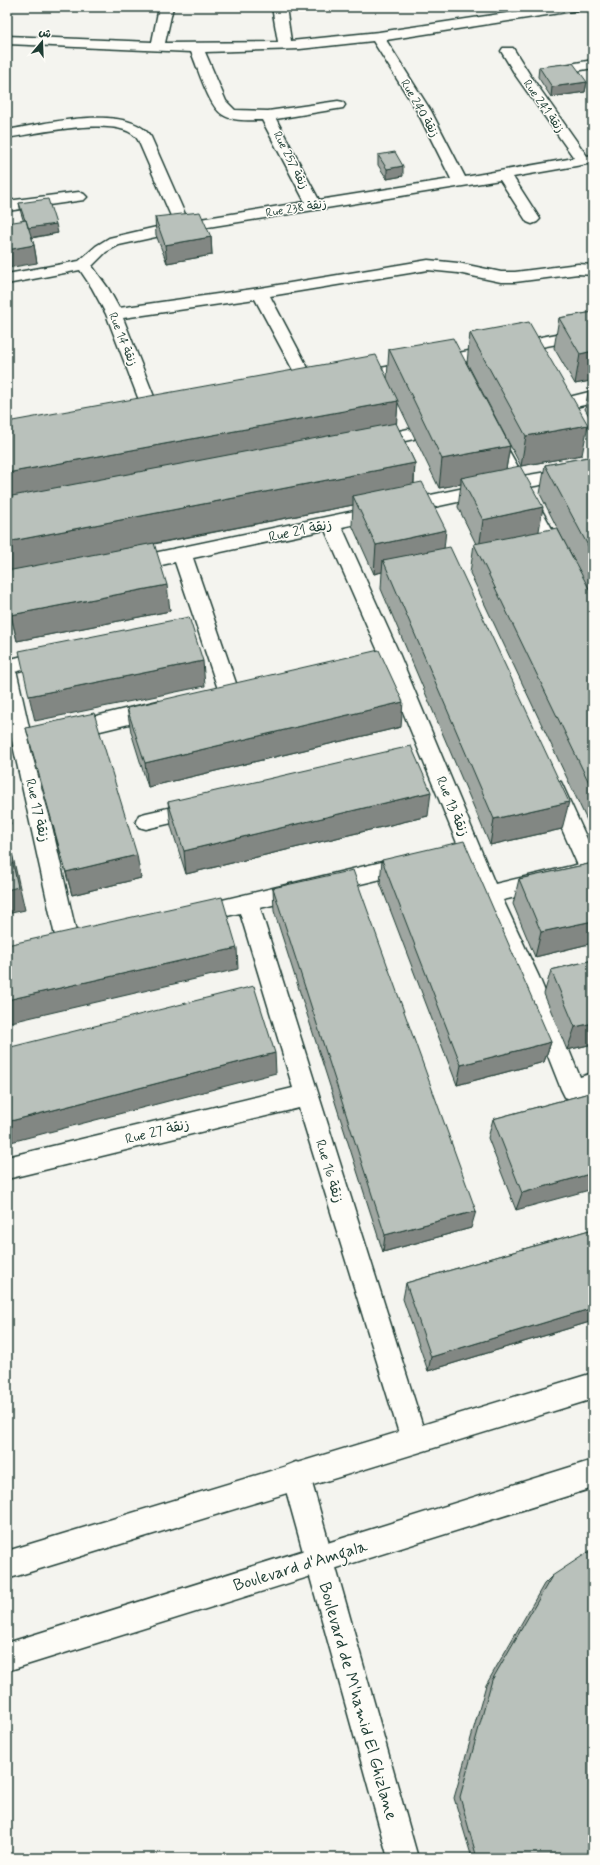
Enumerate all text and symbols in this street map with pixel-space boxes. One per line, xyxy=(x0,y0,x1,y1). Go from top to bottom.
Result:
north arrow xyxy=(22,22,62,62)
text: ش xyxy=(37,25,53,42)
street label: Rue 240 زنقة xyxy=(396,77,442,140)
street label: Rue 241 زنقة xyxy=(519,77,567,136)
street label: Rue 257 زنقة xyxy=(269,129,312,192)
street label: Rue 238 زنقة xyxy=(265,196,328,222)
street label: Rue 14 زنقة xyxy=(104,310,140,369)
street label: Rue 21 زنقة xyxy=(267,516,333,546)
street label: Rue 13 زنقة xyxy=(431,774,473,839)
street label: Rue 17 زنقة xyxy=(21,777,53,844)
street label: Rue 27 زنقة xyxy=(123,1115,191,1149)
street label: Rue 16 زنقة xyxy=(311,1137,347,1205)
street label: Boulevard d'Amgala xyxy=(231,1535,372,1600)
street label: Boulevard de M'hamid El Ghizlane xyxy=(313,1580,403,1823)

